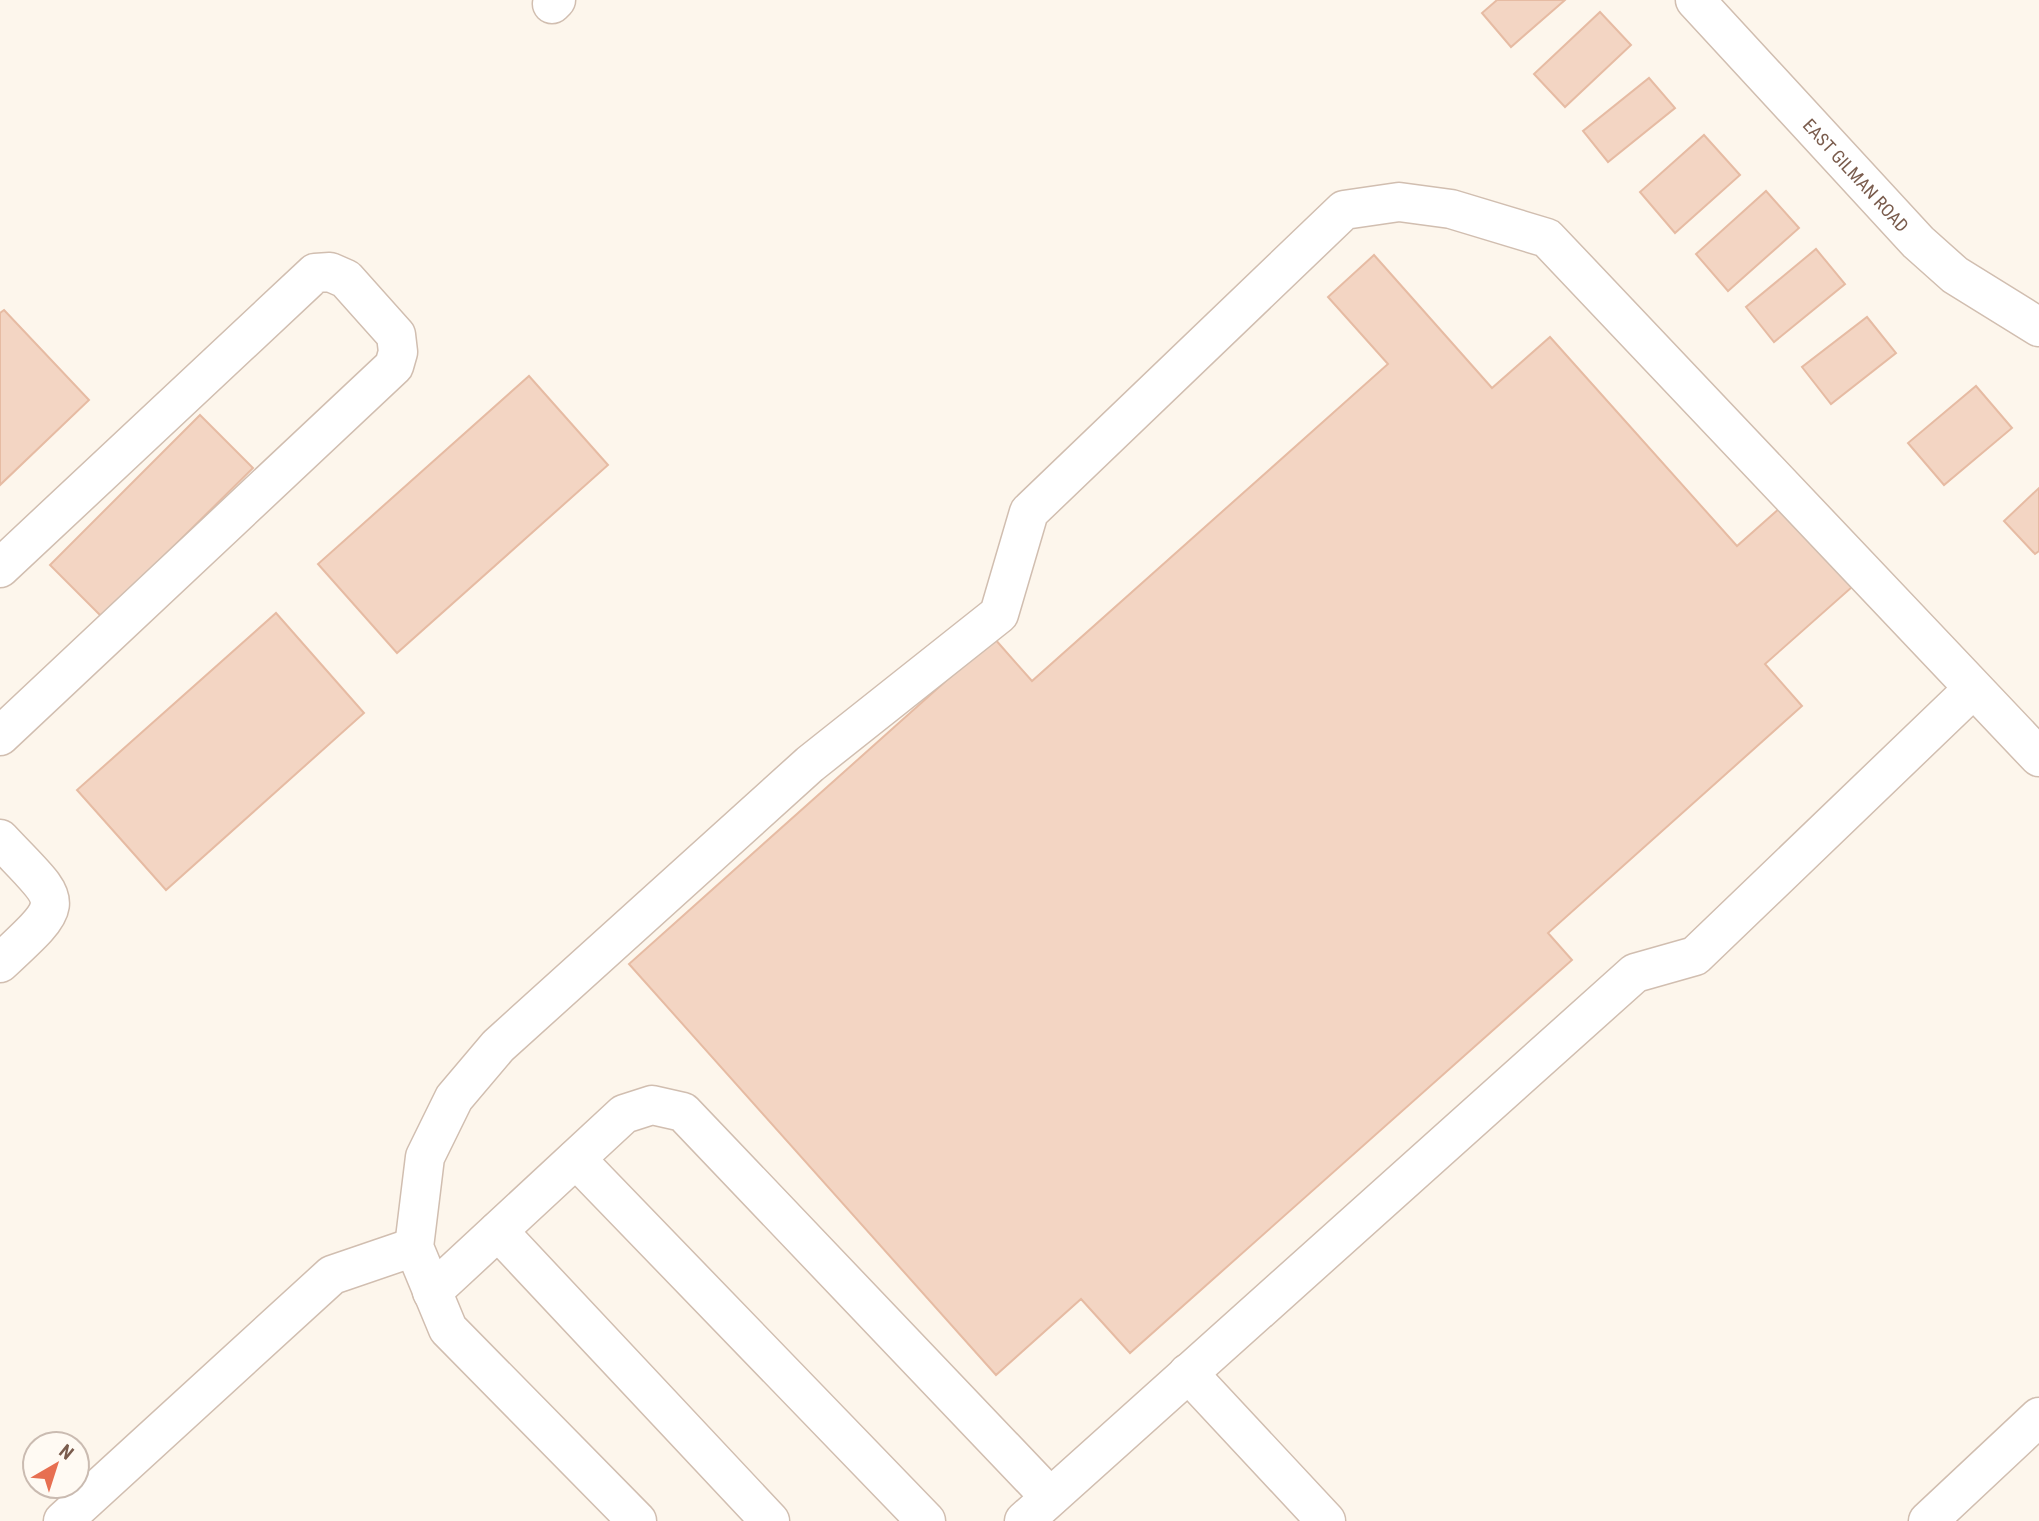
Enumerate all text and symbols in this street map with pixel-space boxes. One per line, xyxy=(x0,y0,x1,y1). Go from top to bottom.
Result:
street label: EAST GILMAN ROAD xyxy=(1799,114,1913,236)
north arrow xyxy=(21,1430,91,1500)
text: N xyxy=(55,1440,78,1465)

